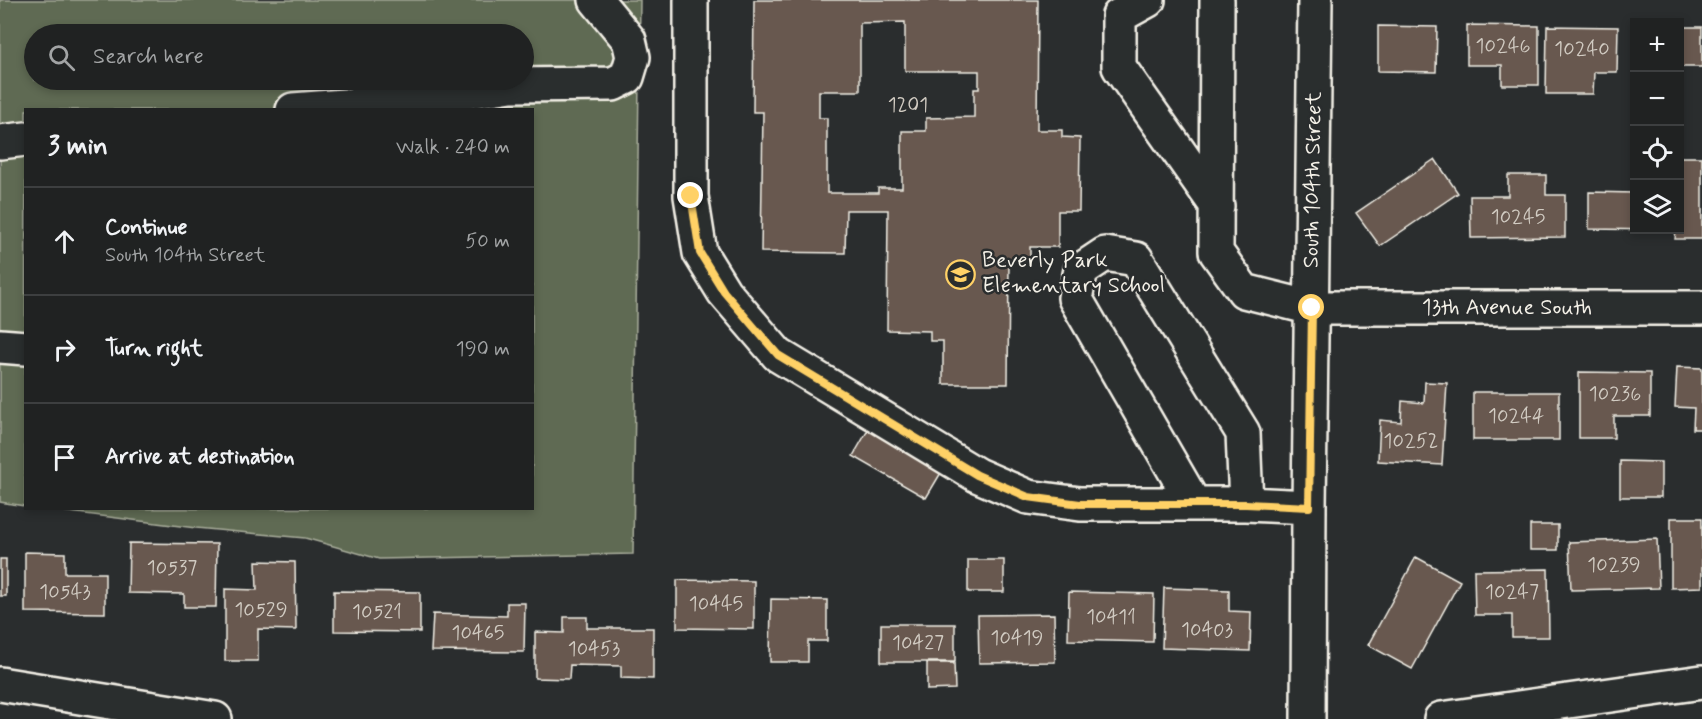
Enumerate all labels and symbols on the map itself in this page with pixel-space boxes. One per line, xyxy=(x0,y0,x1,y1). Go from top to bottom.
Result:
house number: 10246 xyxy=(1476,33,1531,60)
house number: 10240 xyxy=(1554,36,1610,63)
street label: South 104th Street xyxy=(1297,91,1329,269)
house number: 1201 xyxy=(888,92,928,119)
route end xyxy=(677,182,703,208)
house number: 10245 xyxy=(1491,204,1545,231)
place label: Beverly Park Elementary School xyxy=(982,247,1165,300)
school or university icon: Beverly Park Elementary School xyxy=(945,258,977,290)
route start xyxy=(1298,294,1324,320)
street label: 13th Avenue South xyxy=(1422,294,1592,322)
house number: 10236 xyxy=(1589,381,1641,408)
house number: 10244 xyxy=(1488,403,1544,430)
house number: 10252 xyxy=(1384,428,1438,455)
house number: 10239 xyxy=(1587,552,1641,579)
house number: 10537 xyxy=(147,555,197,582)
house number: 10543 xyxy=(39,579,91,606)
house number: 10247 xyxy=(1485,579,1539,606)
house number: 10445 xyxy=(689,591,743,618)
house number: 10529 xyxy=(234,597,288,624)
house number: 10521 xyxy=(352,599,402,626)
house number: 10411 xyxy=(1086,604,1136,631)
house number: 10403 xyxy=(1181,617,1233,644)
house number: 10465 xyxy=(451,620,505,647)
house number: 10419 xyxy=(990,625,1044,652)
house number: 10427 xyxy=(892,630,944,657)
house number: 10453 xyxy=(568,636,620,663)

